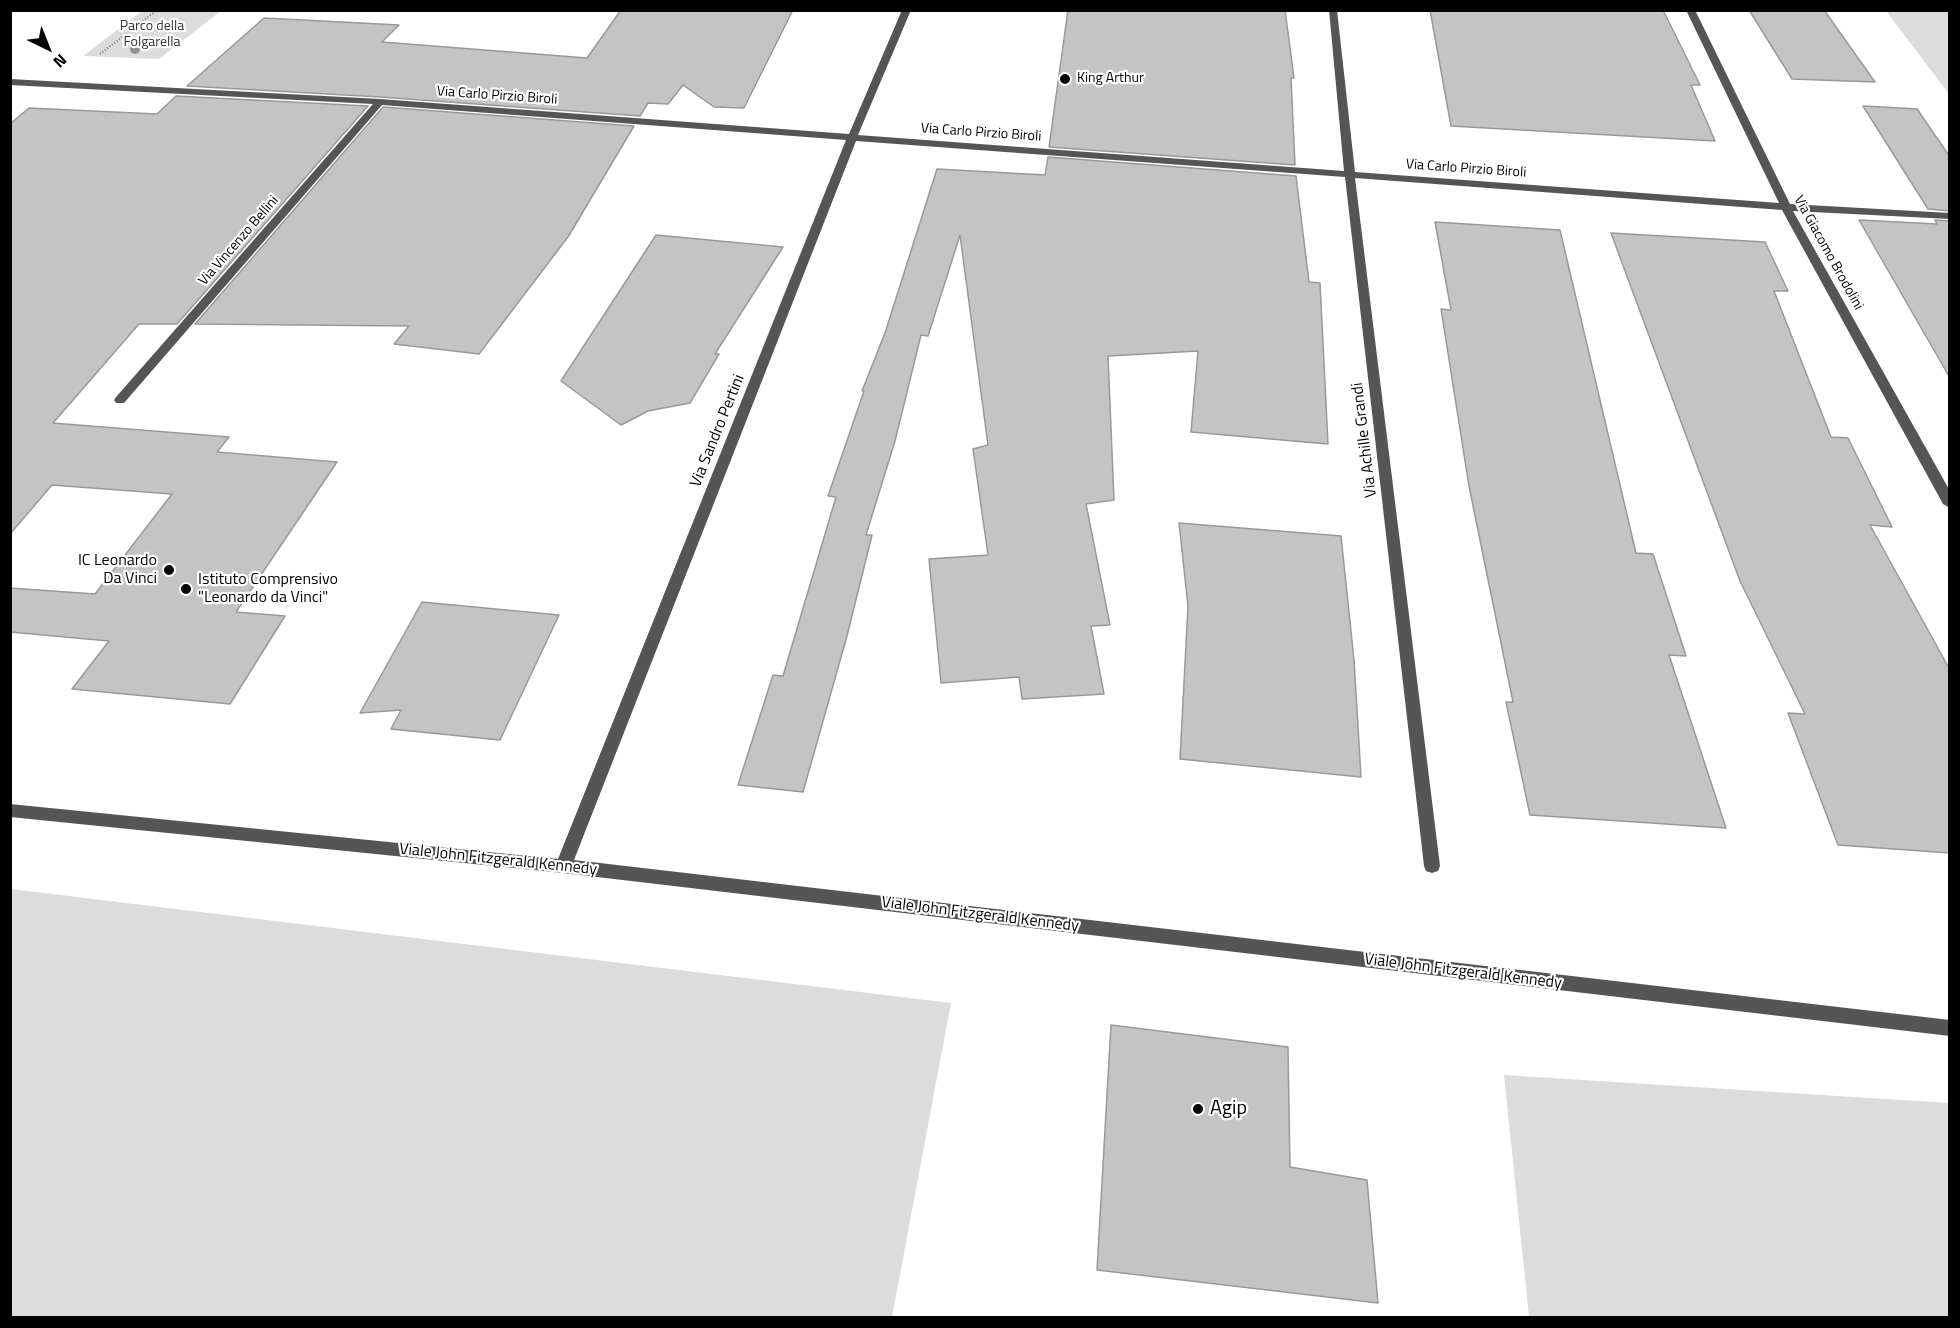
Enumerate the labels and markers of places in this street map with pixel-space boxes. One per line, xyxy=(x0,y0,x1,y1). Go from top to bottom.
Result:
place label: King Arthur xyxy=(1077,71,1144,87)
marker: King Arthur xyxy=(1058,72,1072,86)
place label: IC Leonardo Da Vinci xyxy=(78,551,157,589)
marker: IC Leonardo Da Vinci xyxy=(162,563,176,577)
place label: Istituto Comprensivo "Leonardo da Vinci" xyxy=(198,570,338,608)
marker: Istituto Comprensivo "Leonardo da Vinci" xyxy=(179,582,193,596)
place label: Agip xyxy=(1210,1097,1247,1121)
marker: Agip xyxy=(1191,1102,1205,1116)

